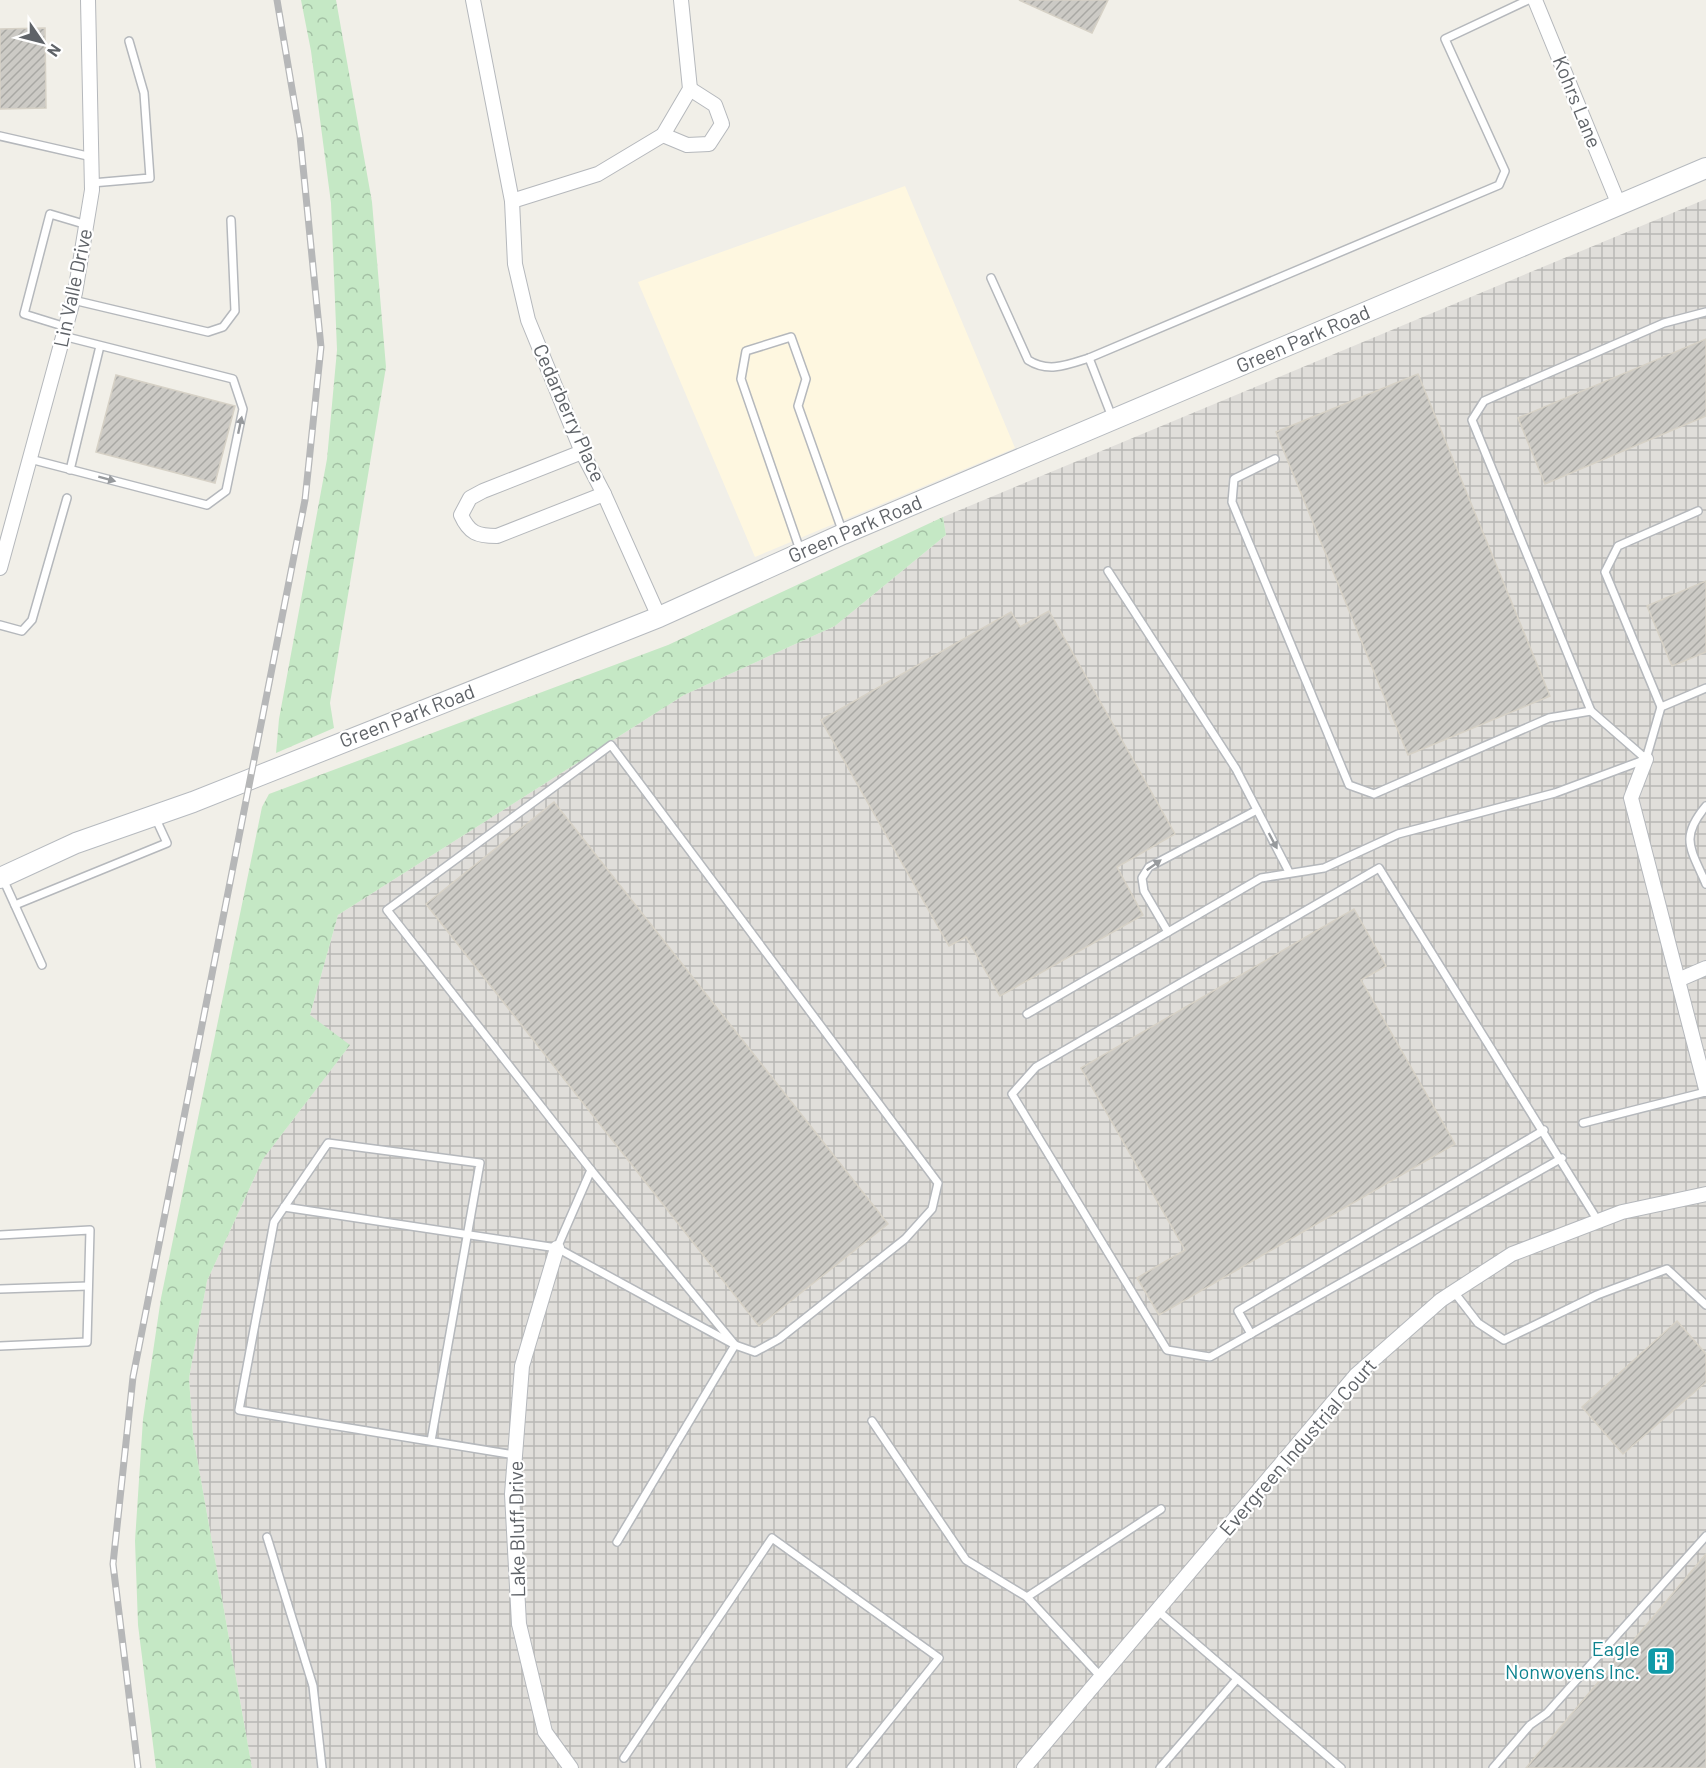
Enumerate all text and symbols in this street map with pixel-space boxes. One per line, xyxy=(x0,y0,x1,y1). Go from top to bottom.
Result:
north arrow xyxy=(12,12,72,72)
text: N xyxy=(44,41,66,61)
street label: Kohrs Lane xyxy=(1549,52,1607,151)
street label: Lin Valle Drive xyxy=(48,226,96,349)
street label: Green Park Road xyxy=(1232,299,1373,377)
street label: Cedarberry Place xyxy=(529,340,611,485)
one-way arrow xyxy=(236,415,245,434)
one-way arrow xyxy=(98,475,116,484)
street label: Green Park Road xyxy=(784,489,925,567)
street label: Green Park Road xyxy=(336,678,478,752)
one-way arrow xyxy=(1268,833,1278,850)
one-way arrow xyxy=(1146,859,1162,871)
street label: Evergreen Industrial Court xyxy=(1214,1353,1381,1540)
street label: Lake Bluff Drive xyxy=(503,1461,529,1597)
place label: Eagle Nonwovens Inc. xyxy=(1505,1636,1640,1683)
building icon: Eagle Nonwovens Inc. xyxy=(1645,1645,1677,1677)

